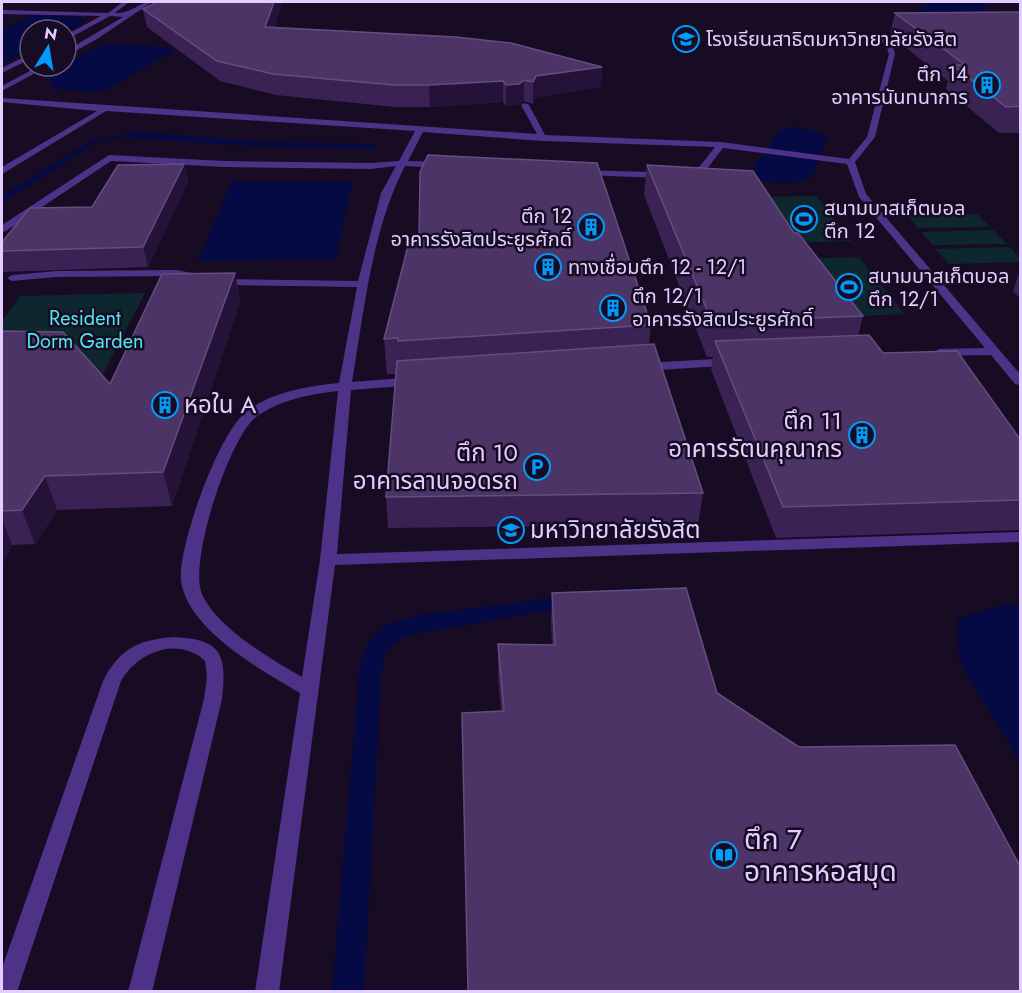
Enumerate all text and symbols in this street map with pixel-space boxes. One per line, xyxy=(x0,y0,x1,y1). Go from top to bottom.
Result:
north arrow xyxy=(18,18,78,78)
text: N xyxy=(42,21,59,46)
school or university icon: โรงเรียนสาธิตมหาวิทยาลัยรังสิต xyxy=(671,24,701,54)
place label: โรงเรียนสาธิตมหาวิทยาลัยรังสิต xyxy=(706,25,957,54)
place label: ตึก 14 อาคารนันทนาการ xyxy=(831,60,968,112)
building icon: ตึก 14 อาคารนันทนาการ xyxy=(972,70,1002,100)
place label: สนามบาสเก็ตบอล ตึก 12 xyxy=(824,194,965,246)
place label: ตึก 12 อาคารรังสิตประยูรศักดิ์ xyxy=(390,202,572,254)
sports icon: สนามบาสเก็ตบอล ตึก 12 xyxy=(789,204,819,234)
building icon: ตึก 12 อาคารรังสิตประยูรศักดิ์ xyxy=(576,212,606,242)
building icon: ทางเชื่อมตึก 12 - 12/1 xyxy=(533,252,563,282)
place label: ทางเชื่อมตึก 12 - 12/1 xyxy=(568,253,746,282)
place label: สนามบาสเก็ตบอล ตึก 12/1 xyxy=(868,262,1009,314)
sports icon: สนามบาสเก็ตบอล ตึก 12/1 xyxy=(834,272,864,302)
place label: ตึก 12/1 อาคารรังสิตประยูรศักดิ์ xyxy=(632,282,814,334)
building icon: ตึก 12/1 อาคารรังสิตประยูรศักดิ์ xyxy=(598,293,628,323)
park label: Resident Dorm Garden xyxy=(26,304,144,356)
place label: หอใน A xyxy=(184,387,257,422)
building icon: หอใน A xyxy=(150,390,180,420)
place label: ตึก 11 อาคารรัตนคุณากร xyxy=(668,403,842,466)
building icon: ตึก 11 อาคารรัตนคุณากร xyxy=(847,420,877,450)
place label: ตึก 10 อาคารลานจอดรถ xyxy=(353,435,518,498)
parking icon: ตึก 10 อาคารลานจอดรถ xyxy=(522,452,552,482)
place label: มหาวิทยาลัยรังสิต xyxy=(530,512,701,547)
school or university icon: มหาวิทยาลัยรังสิต xyxy=(496,515,526,545)
place label: ตึก 7 อาคารหอสมุด xyxy=(744,819,897,892)
library icon: ตึก 7 อาคารหอสมุด xyxy=(709,840,739,870)

